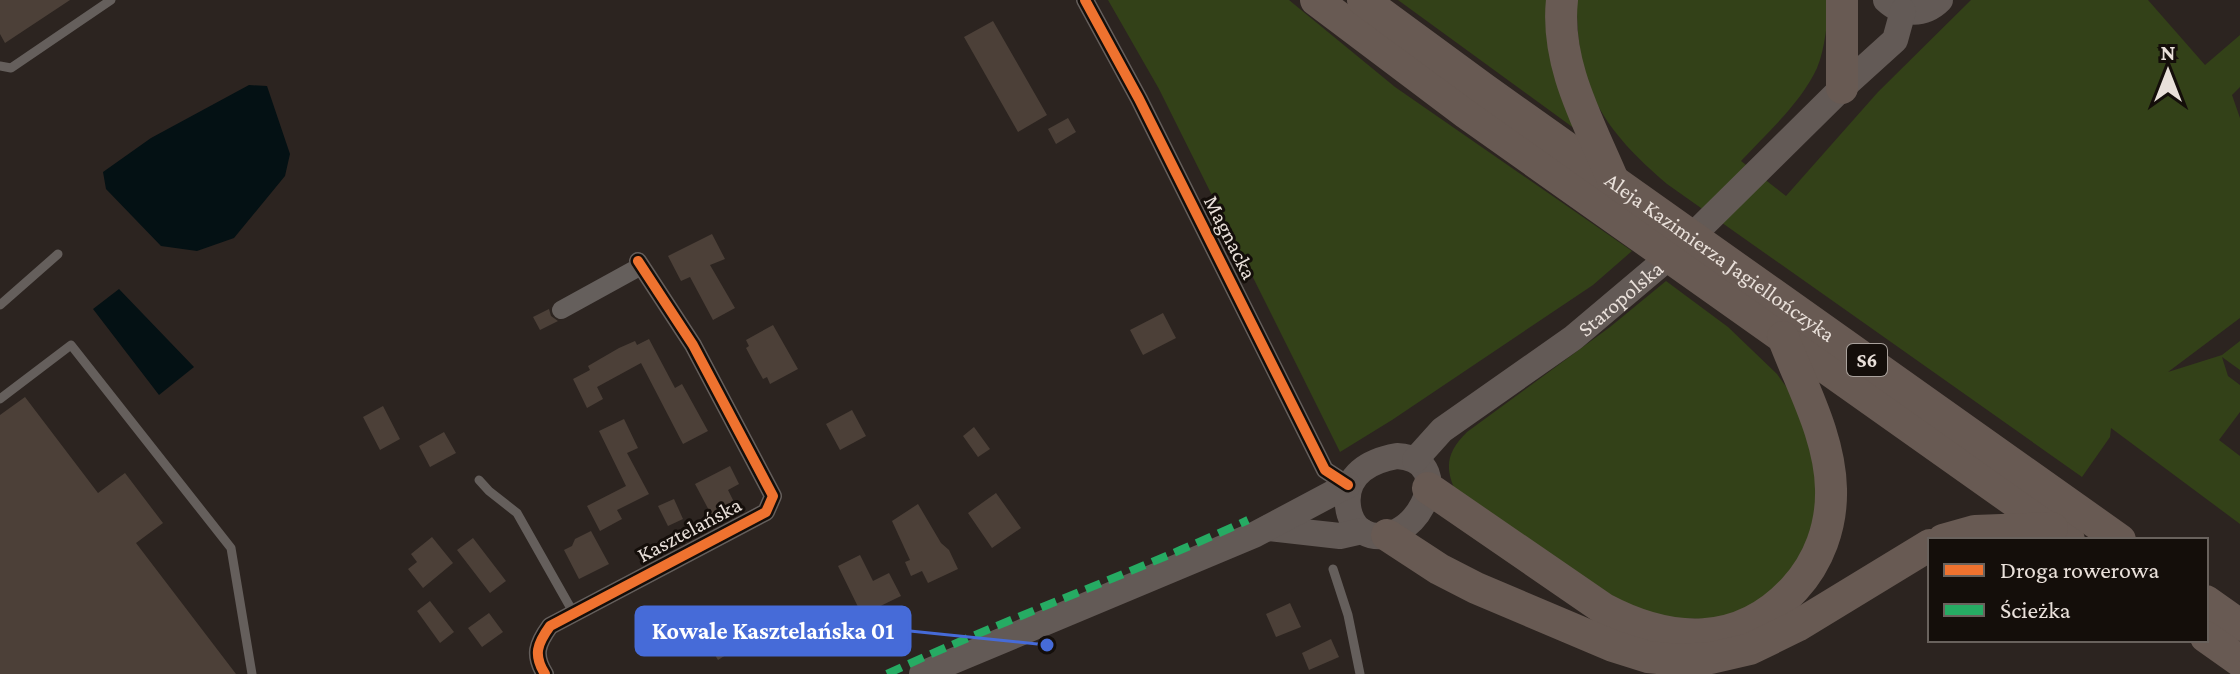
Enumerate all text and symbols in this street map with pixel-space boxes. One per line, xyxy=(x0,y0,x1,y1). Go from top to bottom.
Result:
north arrow xyxy=(2128,32,2208,112)
text: N xyxy=(2161,40,2176,65)
street label: Aleja Kazimierza Jagiellończyka xyxy=(1600,167,1840,347)
street label: Magnacka xyxy=(1199,191,1262,283)
street label: Staropolska xyxy=(1573,256,1668,342)
road number: S6 xyxy=(1847,344,1887,376)
street label: Kasztelańska xyxy=(633,492,746,567)
legend xyxy=(1928,538,2208,642)
text: Droga rowerowa xyxy=(2000,556,2159,583)
text: Ścieżka xyxy=(2000,596,2071,623)
callout: Kowale Kasztelańska 01 xyxy=(636,607,910,655)
text: Kowale Kasztelańska 01 xyxy=(652,617,894,644)

